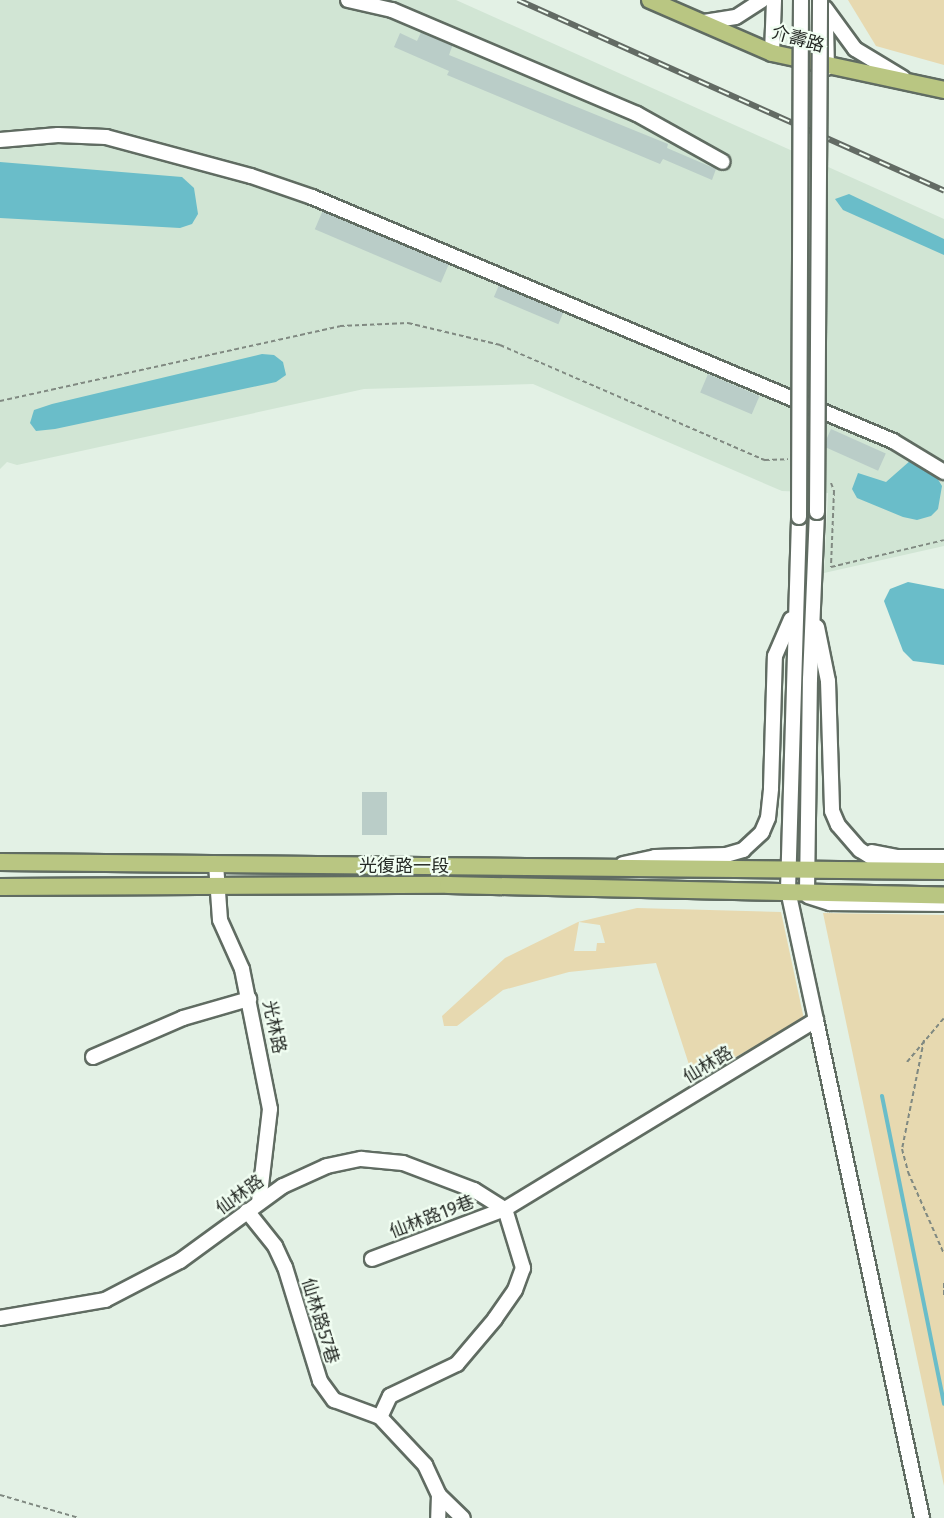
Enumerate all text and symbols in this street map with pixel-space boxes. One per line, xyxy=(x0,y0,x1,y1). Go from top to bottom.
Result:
street label: 介壽路 xyxy=(769,21,827,57)
street label: 光復路一段 xyxy=(359,855,449,877)
street label: 光林路 xyxy=(258,998,290,1056)
street label: 仙林路 xyxy=(679,1042,737,1088)
street label: 仙林路 xyxy=(212,1170,268,1220)
street label: 仙林路19巷 xyxy=(386,1191,478,1243)
street label: 仙林路57巷 xyxy=(297,1275,343,1367)

